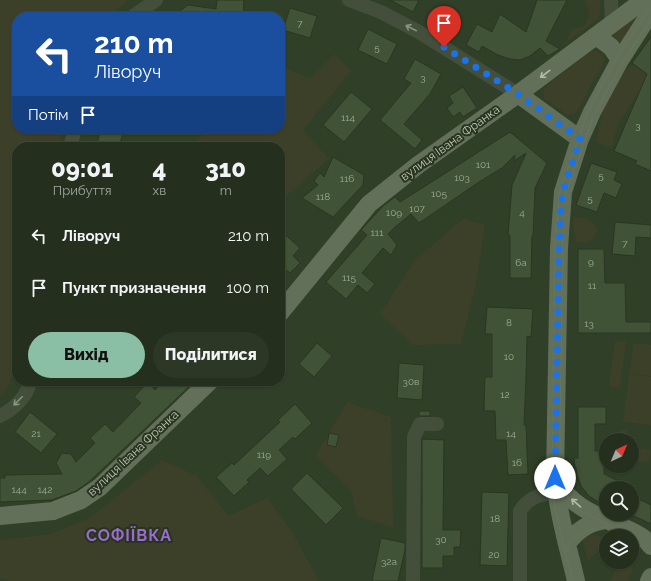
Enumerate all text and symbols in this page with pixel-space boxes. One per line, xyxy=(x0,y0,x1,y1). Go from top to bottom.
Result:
pin xyxy=(427,6,461,47)
icon: arrive xyxy=(433,12,455,34)
house number: 7 xyxy=(297,18,303,29)
one-way arrow xyxy=(405,23,417,31)
text: 210 m xyxy=(94,27,174,60)
icon: left xyxy=(28,28,80,80)
house number: 5 xyxy=(374,42,380,53)
text: Ліворуч xyxy=(94,61,161,82)
one-way arrow xyxy=(539,70,550,78)
house number: 3 xyxy=(420,72,426,83)
street label: вулиця Івана Франка xyxy=(398,102,502,184)
icon: arrive xyxy=(77,104,99,126)
text: Потім xyxy=(28,106,69,124)
house number: 114 xyxy=(341,112,356,123)
house number: 3 xyxy=(635,120,641,131)
text: 09:01 xyxy=(51,154,114,183)
text: 4 xyxy=(152,154,166,183)
text: 310 xyxy=(205,154,246,183)
house number: 101 xyxy=(476,159,491,170)
house number: 5 xyxy=(598,170,604,181)
house number: 103 xyxy=(454,172,470,183)
house number: 116 xyxy=(340,173,354,184)
text: Прибуття xyxy=(53,183,112,198)
text: хв xyxy=(153,183,166,198)
text: m xyxy=(220,183,232,198)
house number: 105 xyxy=(431,188,447,199)
house number: 118 xyxy=(316,191,330,202)
house number: 5 xyxy=(587,193,593,204)
house number: 107 xyxy=(409,203,425,214)
house number: 109 xyxy=(386,207,402,218)
house number: 4 xyxy=(519,207,525,218)
icon: left xyxy=(28,225,50,247)
text: Ліворуч xyxy=(62,227,120,245)
text: 210 m xyxy=(228,227,269,245)
house number: 111 xyxy=(371,227,384,238)
house number: 7 xyxy=(622,238,628,249)
house number: 9 xyxy=(588,256,594,267)
house number: 6а xyxy=(515,257,527,268)
house number: 115 xyxy=(342,272,357,283)
icon: arrive xyxy=(28,277,50,299)
text: Пункт призначення xyxy=(62,279,206,297)
text: 100 m xyxy=(227,279,269,297)
house number: 11 xyxy=(588,280,597,291)
house number: 8 xyxy=(506,317,512,328)
house number: 13 xyxy=(584,318,594,329)
button: Вихід xyxy=(28,332,145,378)
button: Поділитися xyxy=(153,332,269,378)
house number: 10 xyxy=(504,351,514,362)
house number: 30в xyxy=(403,376,419,387)
house number: 12 xyxy=(500,389,510,400)
one-way arrow xyxy=(14,396,23,406)
street label: вулиця Івана Франка xyxy=(85,407,181,499)
house number: 21 xyxy=(31,428,41,439)
house number: 14 xyxy=(506,428,516,439)
north arrow xyxy=(599,433,639,473)
map controls xyxy=(599,433,639,569)
house number: 119 xyxy=(257,449,271,460)
house number: 16 xyxy=(512,457,522,468)
position arrow xyxy=(534,457,576,499)
button: search xyxy=(599,481,639,521)
house number: 144 xyxy=(11,484,27,495)
house number: 142 xyxy=(38,484,52,495)
one-way arrow xyxy=(572,499,582,508)
house number: 18 xyxy=(490,513,500,524)
district label: СОФІЇВКА xyxy=(86,525,172,545)
button: layers xyxy=(599,529,639,569)
house number: 30 xyxy=(435,534,447,545)
house number: 20 xyxy=(488,549,500,560)
house number: 32а xyxy=(381,556,397,567)

